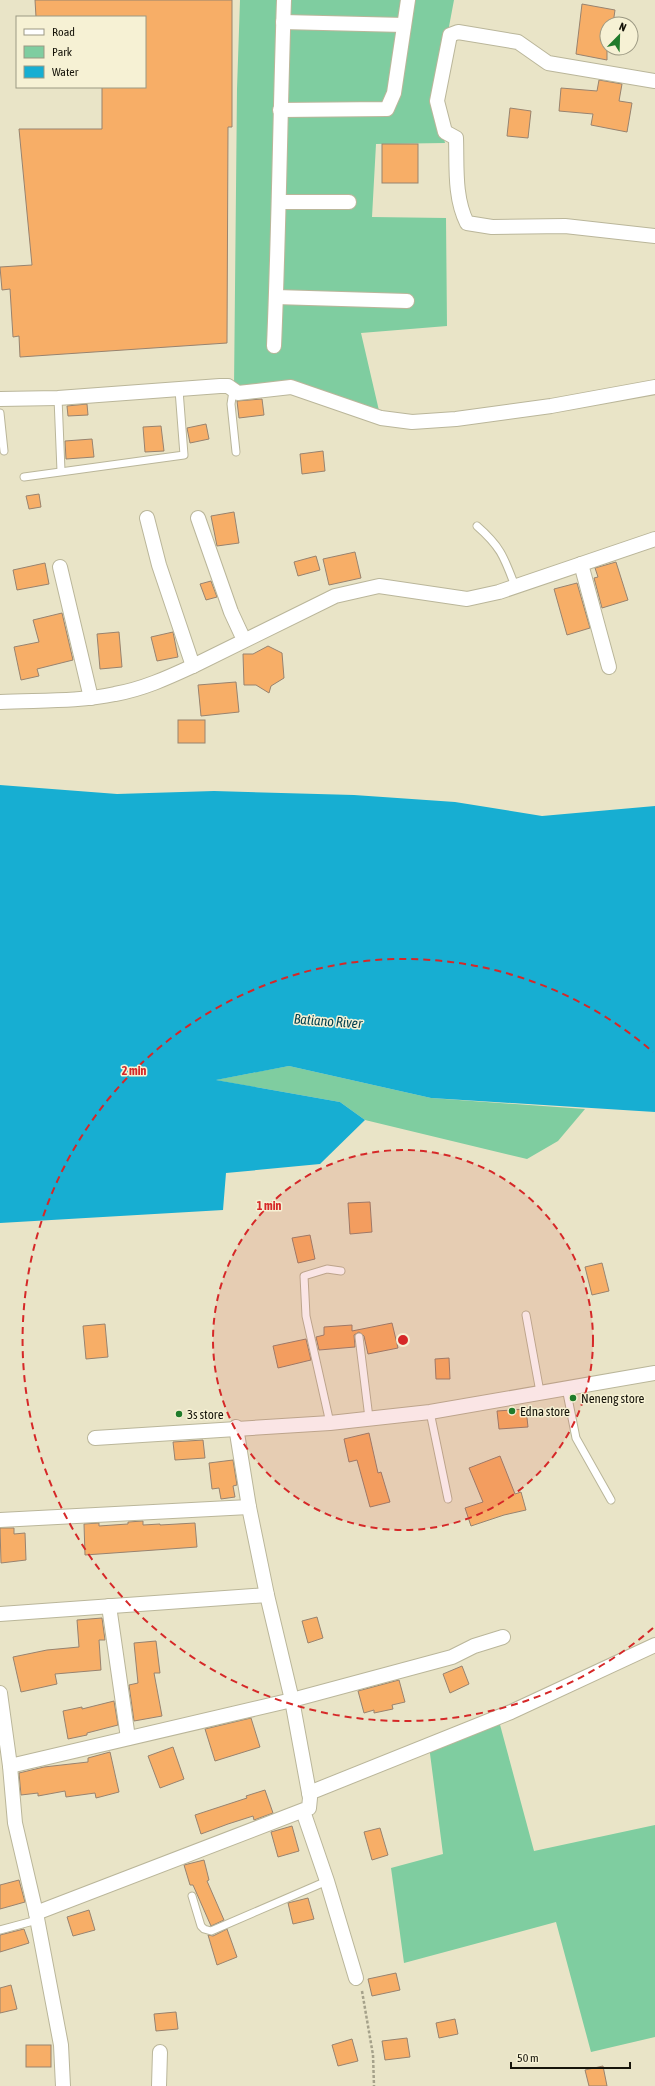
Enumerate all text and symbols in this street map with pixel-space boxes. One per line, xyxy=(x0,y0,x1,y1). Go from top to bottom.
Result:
legend xyxy=(16,16,146,88)
north arrow xyxy=(599,16,639,56)
text: N xyxy=(618,20,628,34)
text: Road xyxy=(52,25,75,39)
text: Park xyxy=(52,45,73,59)
text: Water xyxy=(52,65,79,79)
water label: Batiano River xyxy=(293,1011,364,1031)
text: 2 min xyxy=(122,1064,146,1078)
text: 1 min xyxy=(257,1199,281,1213)
centre of rings xyxy=(396,1333,410,1347)
place label: Neneng store xyxy=(581,1391,645,1406)
marker: Neneng store xyxy=(568,1393,578,1403)
place label: Edna store xyxy=(520,1404,570,1419)
marker: Edna store xyxy=(507,1406,517,1416)
place label: 3s store xyxy=(187,1407,224,1422)
marker: 3s store xyxy=(174,1409,184,1419)
scale bar xyxy=(511,2044,630,2070)
text: 50 m xyxy=(517,2051,539,2065)

